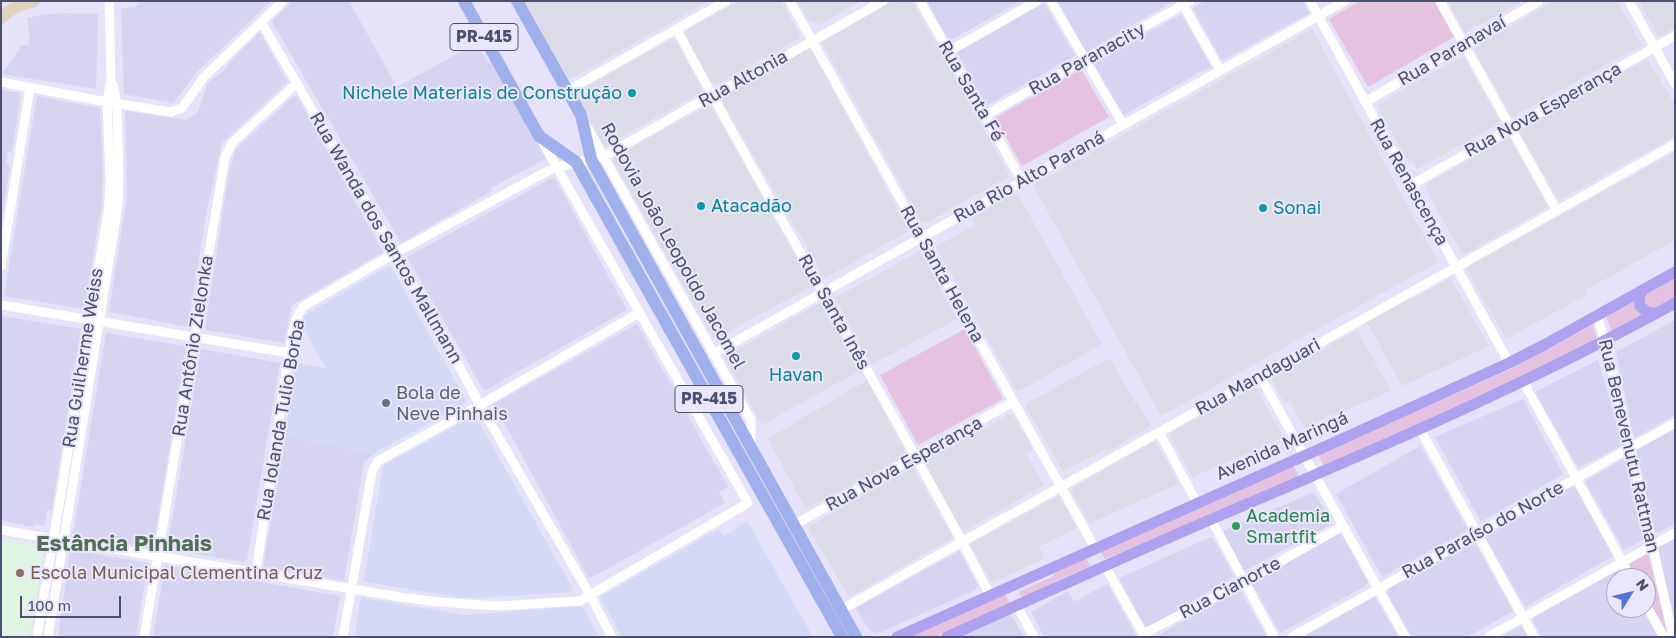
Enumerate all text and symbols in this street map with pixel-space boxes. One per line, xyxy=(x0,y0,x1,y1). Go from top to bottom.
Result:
street label: Rua Paranavaí xyxy=(1394,11,1510,91)
street label: Rua Paranacity xyxy=(1025,18,1149,100)
road number: PR-415 xyxy=(450,24,518,51)
street label: Rua Santa Fé xyxy=(933,37,1009,145)
street label: Rua Altonia xyxy=(695,46,791,112)
street label: Rua Nova Esperança xyxy=(1461,58,1625,162)
place label: Nichele Materiais de Construção xyxy=(342,82,622,104)
marker: Nichele Materiais de Construção xyxy=(626,87,638,99)
street label: Rua Wanda dos Santos Mallmann xyxy=(305,108,467,368)
street label: Rua Renascença xyxy=(1365,115,1453,249)
street label: Rodovia João Leopoldo Jacomel xyxy=(596,119,750,373)
street label: Rua Rio Alto Paraná xyxy=(950,126,1108,228)
place label: Atacadão xyxy=(711,195,792,217)
place label: Sonai xyxy=(1273,197,1321,219)
marker: Atacadão xyxy=(695,200,707,212)
street label: Rua Santa Helena xyxy=(895,202,989,346)
marker: Sonai xyxy=(1257,202,1269,214)
street label: Rua Santa Inês xyxy=(793,251,875,373)
street label: Rua Antônio Zielonka xyxy=(168,254,218,438)
street label: Rua Guilherme Weiss xyxy=(58,266,108,450)
street label: Rua Iolanda Tulio Borba xyxy=(253,318,309,522)
street label: Rua Mandaguari xyxy=(1192,334,1324,420)
street label: Rua Benevenutu Rattman xyxy=(1594,337,1664,555)
marker: Havan xyxy=(790,350,802,362)
place label: Havan xyxy=(769,364,823,386)
place label: Bola de Neve Pinhais xyxy=(396,382,508,424)
road number: PR-415 xyxy=(675,386,743,412)
marker: Bola de Neve Pinhais xyxy=(380,397,392,409)
street label: Avenida Maringá xyxy=(1212,407,1352,485)
street label: Rua Nova Esperança xyxy=(822,412,986,516)
street label: Rua Paraíso do Norte xyxy=(1398,476,1568,584)
place label: Academia Smartfit xyxy=(1246,505,1330,548)
marker: Academia Smartfit xyxy=(1230,520,1242,532)
district label: Estância Pinhais xyxy=(36,531,212,557)
street label: Rua Cianorte xyxy=(1176,552,1284,624)
place label: Escola Municipal Clementina Cruz xyxy=(30,562,323,584)
marker: Escola Municipal Clementina Cruz xyxy=(14,567,26,579)
north arrow xyxy=(1606,568,1656,618)
text: N xyxy=(1633,575,1653,594)
scale bar xyxy=(22,586,124,618)
text: 100 m xyxy=(28,596,71,614)

